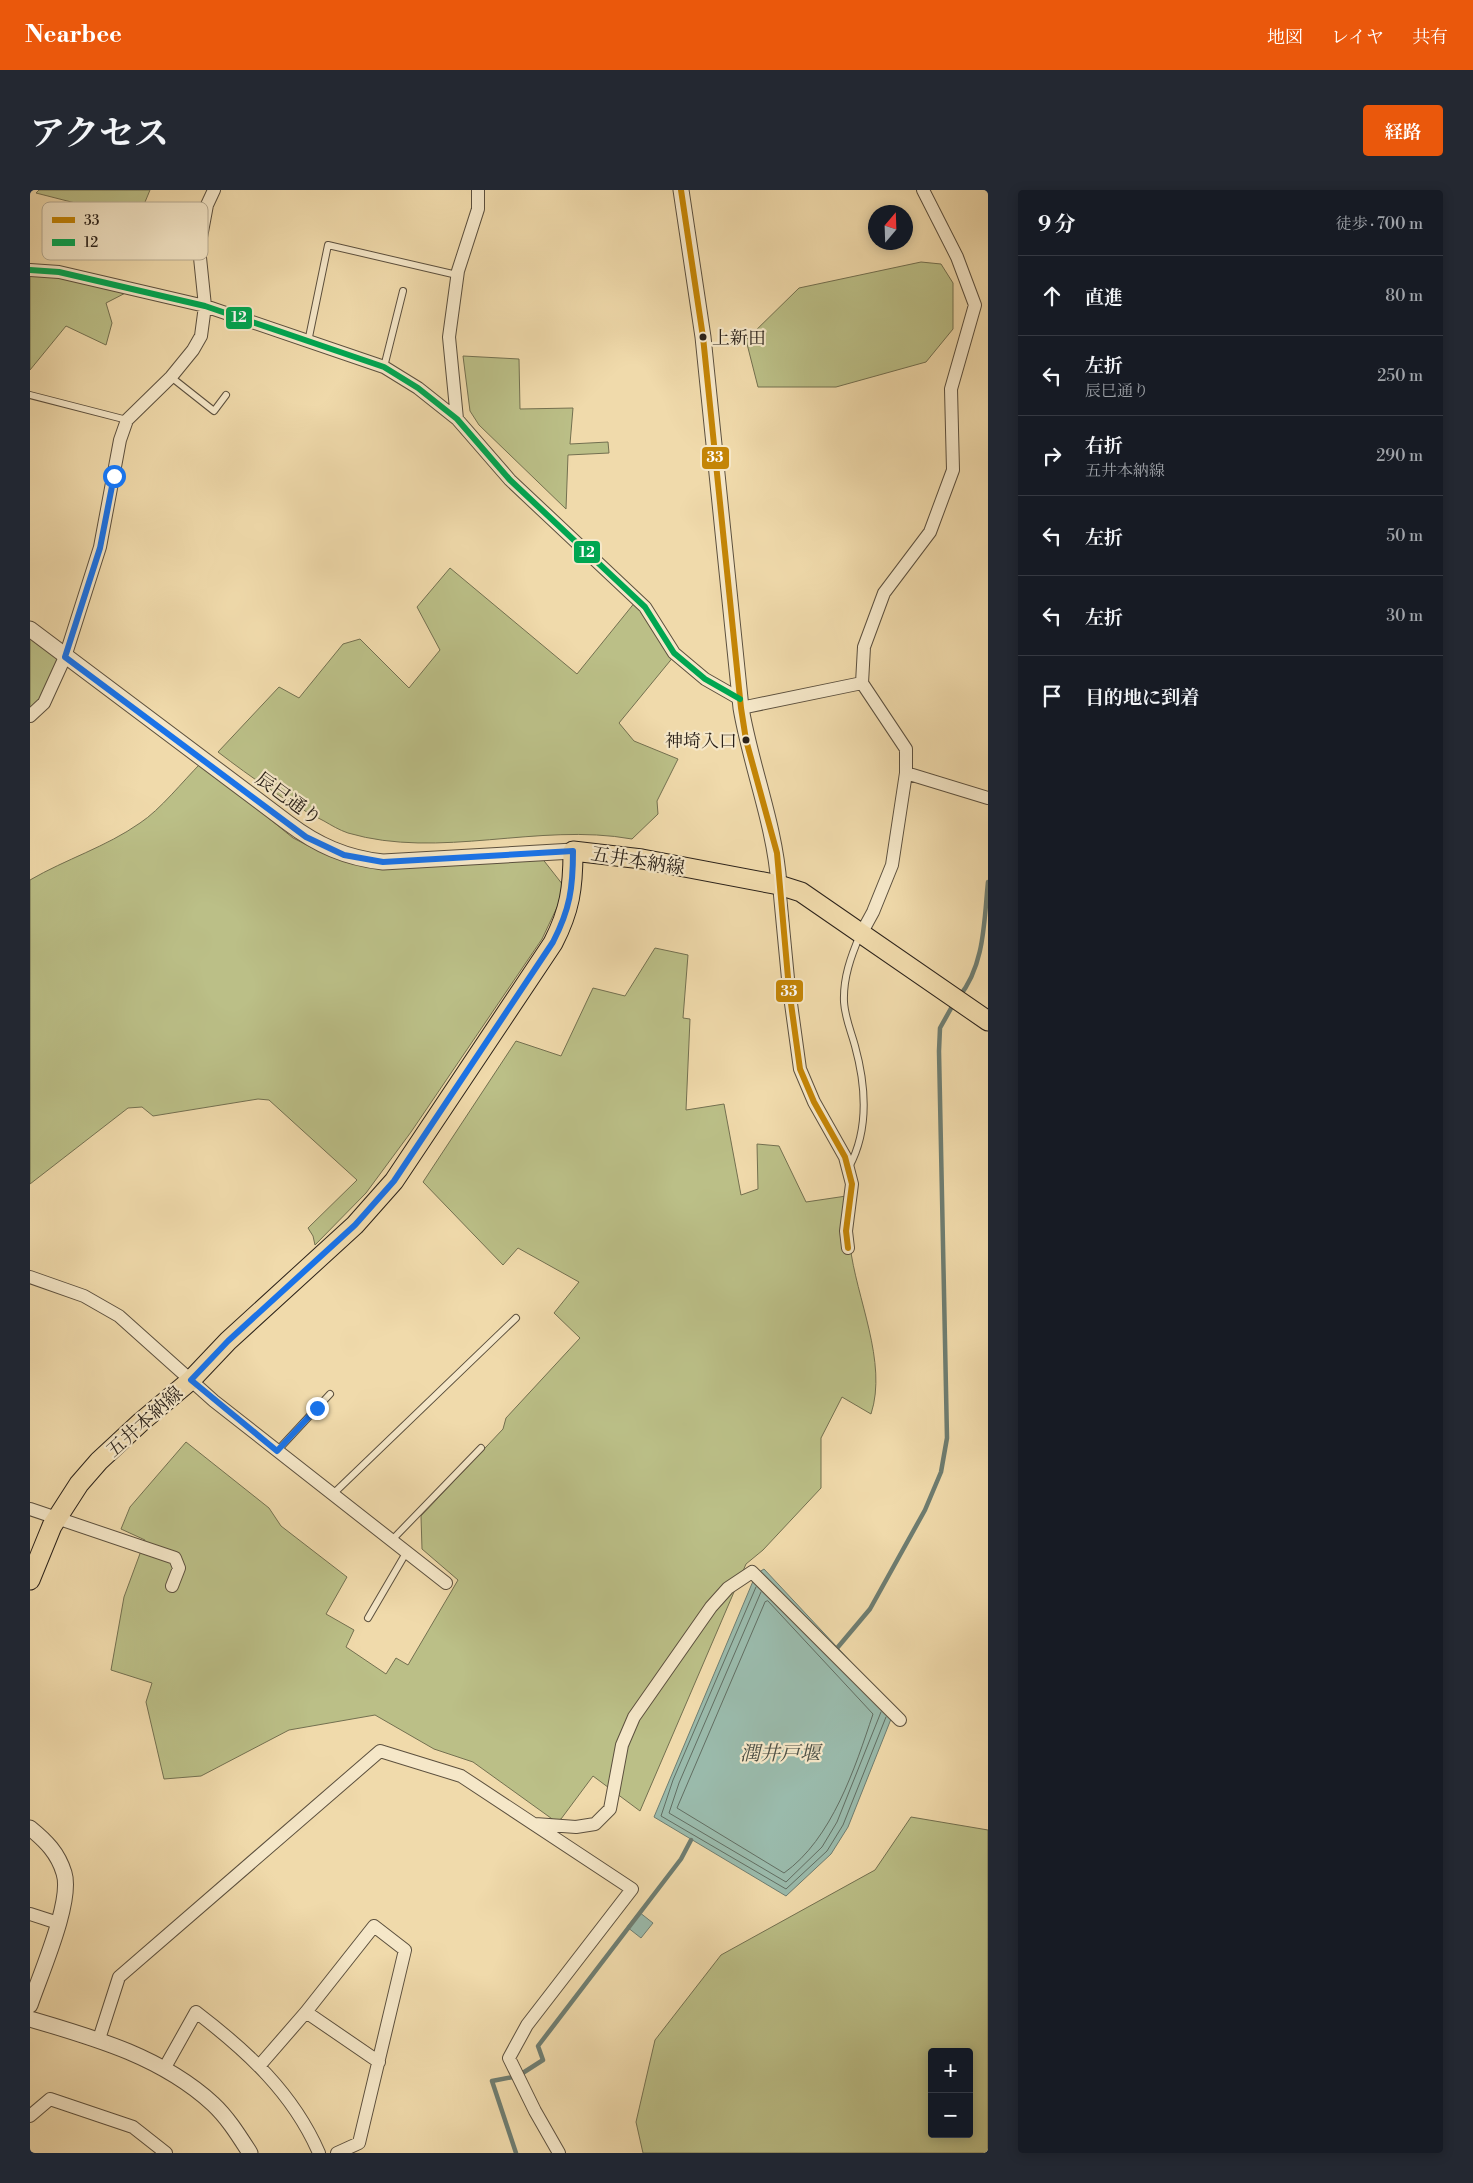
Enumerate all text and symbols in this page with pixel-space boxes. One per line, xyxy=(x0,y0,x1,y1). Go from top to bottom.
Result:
text: Nearbee xyxy=(25,20,122,50)
text: 地図 xyxy=(1267,26,1303,49)
text: レイヤ xyxy=(1331,26,1384,49)
text: 共有 xyxy=(1412,26,1448,49)
button: 経路 xyxy=(1363,105,1443,156)
text: アクセス xyxy=(30,113,169,156)
legend xyxy=(42,202,208,260)
north arrow xyxy=(868,205,913,250)
text: 33 xyxy=(84,212,100,230)
text: 9 分 xyxy=(1038,212,1076,238)
text: 徒歩 · 700 m xyxy=(1336,214,1423,234)
text: 12 xyxy=(84,234,98,252)
icon: ahead xyxy=(1038,282,1066,310)
text: 直進 xyxy=(1085,286,1123,310)
text: 80 m xyxy=(1385,286,1423,306)
line badge: 12 xyxy=(225,306,253,330)
text: 12 xyxy=(231,309,247,327)
place label: 上新田 xyxy=(712,327,766,350)
marker: 上新田 xyxy=(698,332,708,342)
text: 左折 xyxy=(1085,354,1123,378)
icon: left xyxy=(1038,362,1066,390)
text: 250 m xyxy=(1377,366,1423,386)
text: 辰巳通り xyxy=(1085,381,1149,401)
text: 右折 xyxy=(1085,434,1123,458)
icon: right xyxy=(1038,442,1066,470)
line badge: 33 xyxy=(701,446,730,470)
text: 290 m xyxy=(1376,446,1423,466)
text: 33 xyxy=(707,449,723,467)
text: 五井本納線 xyxy=(1085,461,1165,481)
route start xyxy=(103,465,126,488)
icon: left xyxy=(1038,522,1066,550)
text: 左折 xyxy=(1085,526,1123,550)
text: 50 m xyxy=(1386,526,1423,546)
line badge: 12 xyxy=(573,540,601,564)
text: 12 xyxy=(579,544,595,562)
icon: left xyxy=(1038,602,1066,630)
text: 左折 xyxy=(1085,606,1123,630)
text: 30 m xyxy=(1386,606,1423,626)
icon: arrive xyxy=(1038,682,1066,710)
text: 目的地に到着 xyxy=(1085,686,1199,710)
place label: 神埼入口 xyxy=(665,730,737,753)
marker: 神埼入口 xyxy=(741,735,751,745)
street label: 辰巳通り xyxy=(251,767,326,831)
street label: 五井本納線 xyxy=(589,842,687,880)
line badge: 33 xyxy=(775,979,804,1003)
text: 33 xyxy=(781,983,797,1001)
street label: 五井本納線 xyxy=(101,1381,188,1462)
route end xyxy=(306,1397,329,1420)
water label: 潤井戸堰 xyxy=(740,1742,823,1767)
map controls xyxy=(928,2048,973,2138)
button: + xyxy=(928,2048,973,2093)
button: − xyxy=(928,2093,973,2138)

